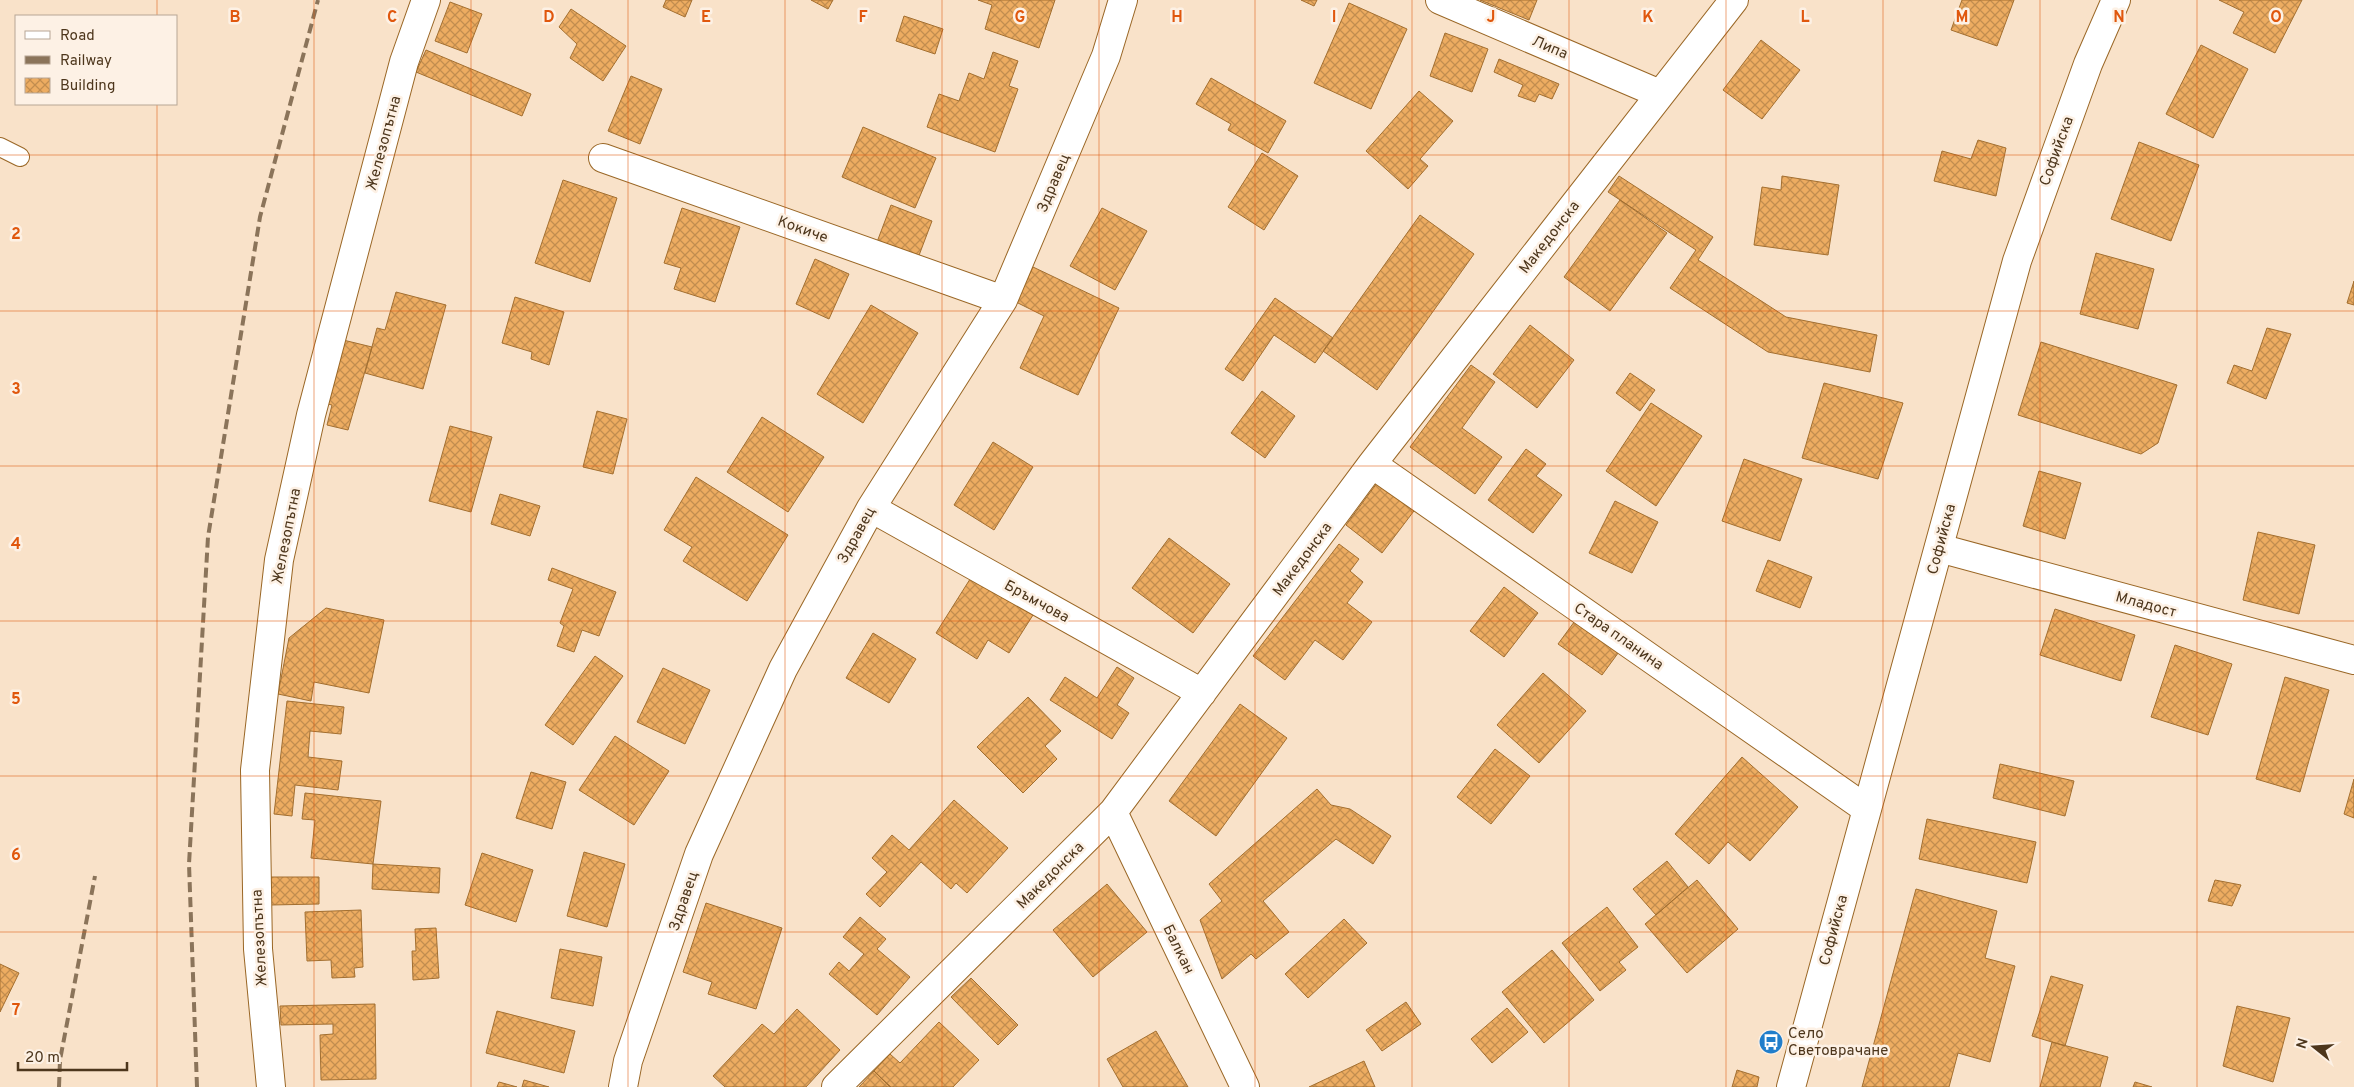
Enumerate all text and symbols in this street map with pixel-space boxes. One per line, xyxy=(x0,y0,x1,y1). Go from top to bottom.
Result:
text: B xyxy=(229,8,241,28)
text: C xyxy=(387,8,397,28)
text: D xyxy=(543,8,555,28)
text: E xyxy=(701,8,711,28)
text: F xyxy=(858,8,868,28)
text: G xyxy=(1015,8,1025,28)
text: H xyxy=(1171,8,1183,28)
text: I xyxy=(1332,8,1336,28)
text: J xyxy=(1487,8,1495,28)
text: K xyxy=(1642,8,1654,28)
text: L xyxy=(1800,8,1810,28)
text: M xyxy=(1956,8,1968,28)
text: N xyxy=(2113,8,2125,28)
text: O xyxy=(2270,8,2282,28)
legend xyxy=(15,15,178,105)
text: Road xyxy=(60,27,95,46)
street label: Липа xyxy=(1529,32,1570,64)
text: Railway xyxy=(60,52,112,71)
text: Building xyxy=(60,77,115,96)
street label: Железопътна xyxy=(363,94,406,193)
street label: Софийска xyxy=(2036,114,2079,189)
street label: Здравец xyxy=(1034,151,1075,216)
street label: Македонска xyxy=(1516,198,1585,278)
street label: Кокиче xyxy=(775,213,830,248)
text: 2 xyxy=(11,225,21,245)
text: 3 xyxy=(11,380,21,400)
street label: Железопътна xyxy=(269,487,306,586)
street label: Софийска xyxy=(1924,502,1961,577)
street label: Здравец xyxy=(834,504,881,567)
street label: Македонска xyxy=(1269,519,1337,601)
text: 4 xyxy=(11,535,21,555)
street label: Бръмчова xyxy=(1000,577,1072,628)
street label: Младост xyxy=(2113,588,2178,623)
street label: Стара планина xyxy=(1570,599,1667,675)
text: 5 xyxy=(11,690,21,710)
street label: Македонска xyxy=(1013,838,1089,914)
text: 6 xyxy=(11,846,21,866)
street label: Здравец xyxy=(665,869,703,934)
street label: Железопътна xyxy=(248,889,273,987)
street label: Софийска xyxy=(1816,893,1853,968)
street label: Балкан xyxy=(1158,922,1198,978)
text: 7 xyxy=(12,1001,20,1021)
north arrow xyxy=(2289,1022,2339,1072)
place label: Село Световрачане xyxy=(1788,1025,1888,1061)
bus stop icon: Село Световрачане xyxy=(1758,1029,1784,1055)
text: N xyxy=(2293,1036,2313,1051)
scale bar xyxy=(18,1040,126,1072)
text: 20 m xyxy=(25,1049,60,1068)

